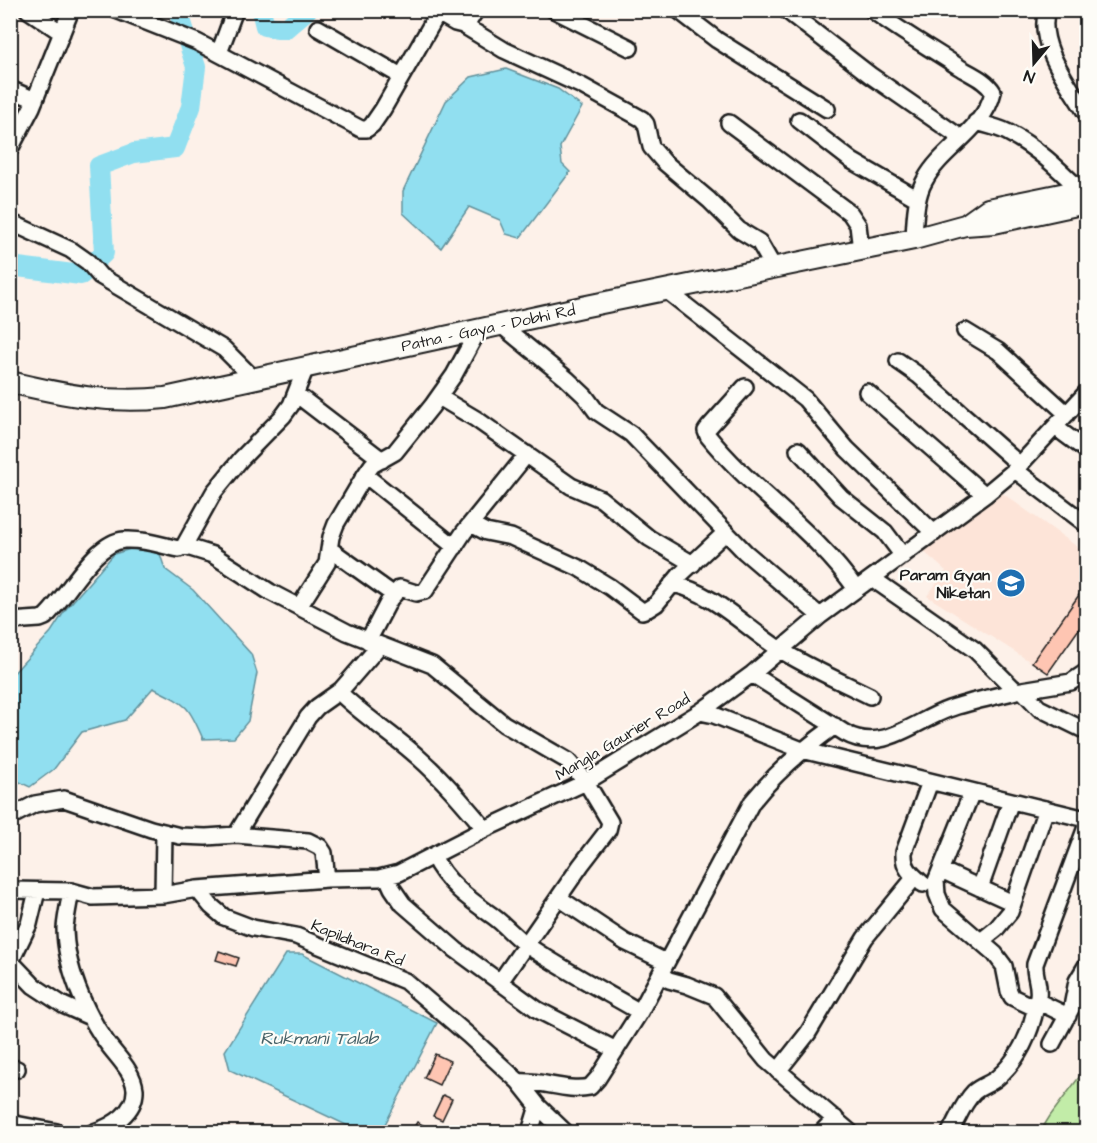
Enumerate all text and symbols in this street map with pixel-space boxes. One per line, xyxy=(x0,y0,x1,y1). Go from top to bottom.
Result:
north arrow xyxy=(1004,33,1064,93)
text: N xyxy=(1021,64,1038,88)
street label: Patna - Gaya - Dobhi Rd xyxy=(399,299,577,358)
place label: Param Gyan Niketan xyxy=(900,564,990,604)
school or university icon: Param Gyan Niketan xyxy=(995,567,1027,599)
street label: Mangla Gaurier Road xyxy=(551,688,695,787)
street label: Kapildhara Rd xyxy=(308,914,408,972)
water label: Rukmani Talab xyxy=(260,1026,380,1051)

